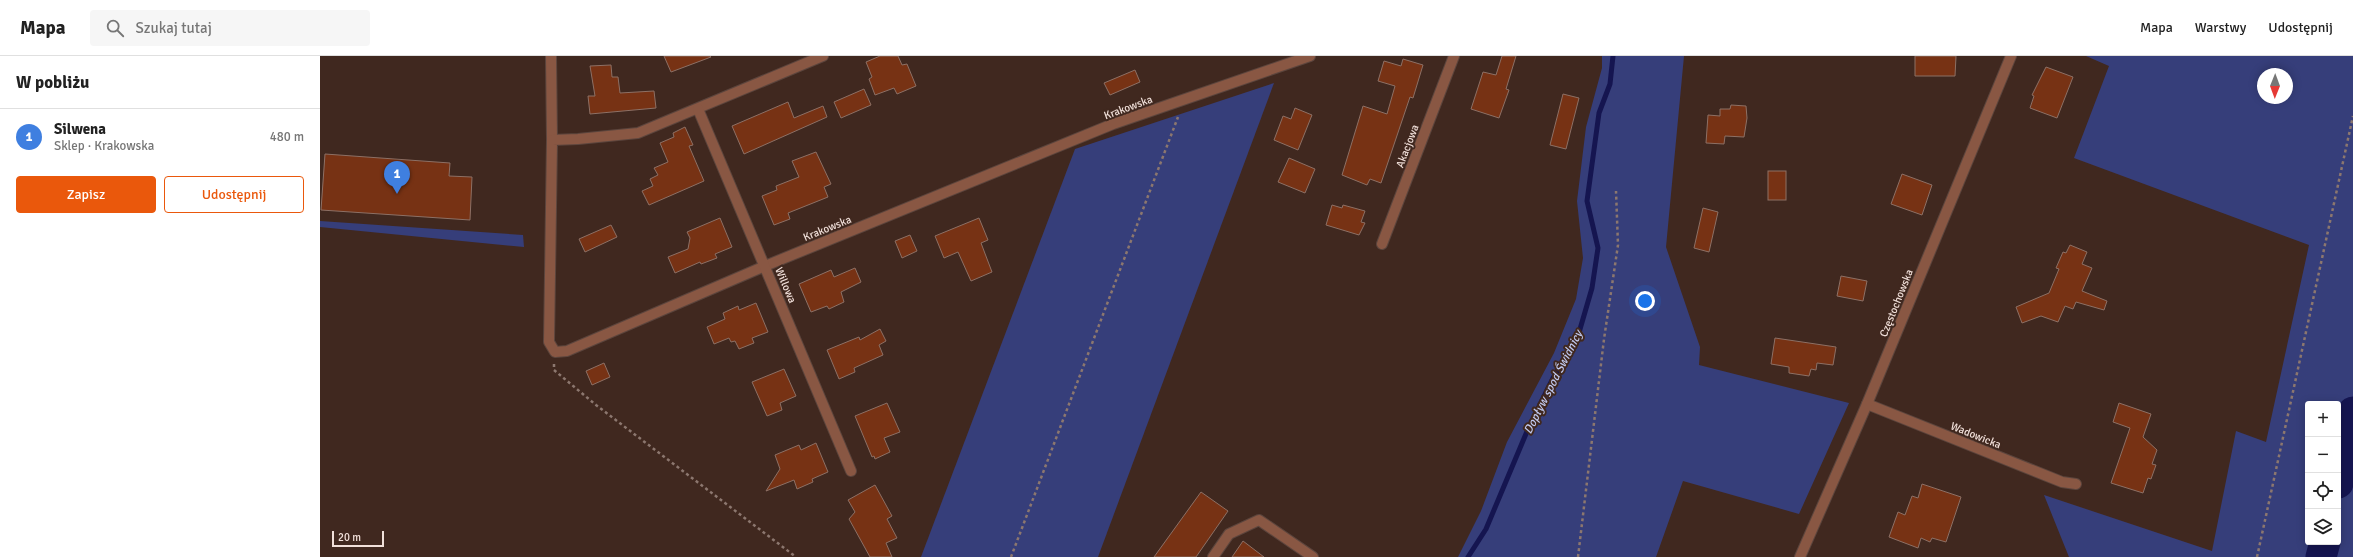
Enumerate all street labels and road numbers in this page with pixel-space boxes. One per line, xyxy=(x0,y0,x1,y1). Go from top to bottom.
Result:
street label: Krakowska xyxy=(1102,93,1155,122)
street label: Akacjowa xyxy=(1393,122,1422,170)
street label: Krakowska xyxy=(801,213,854,244)
street label: Willowa xyxy=(772,265,799,305)
street label: Częstochowska xyxy=(1877,267,1916,339)
street label: Wadowicka xyxy=(1949,419,2003,452)

